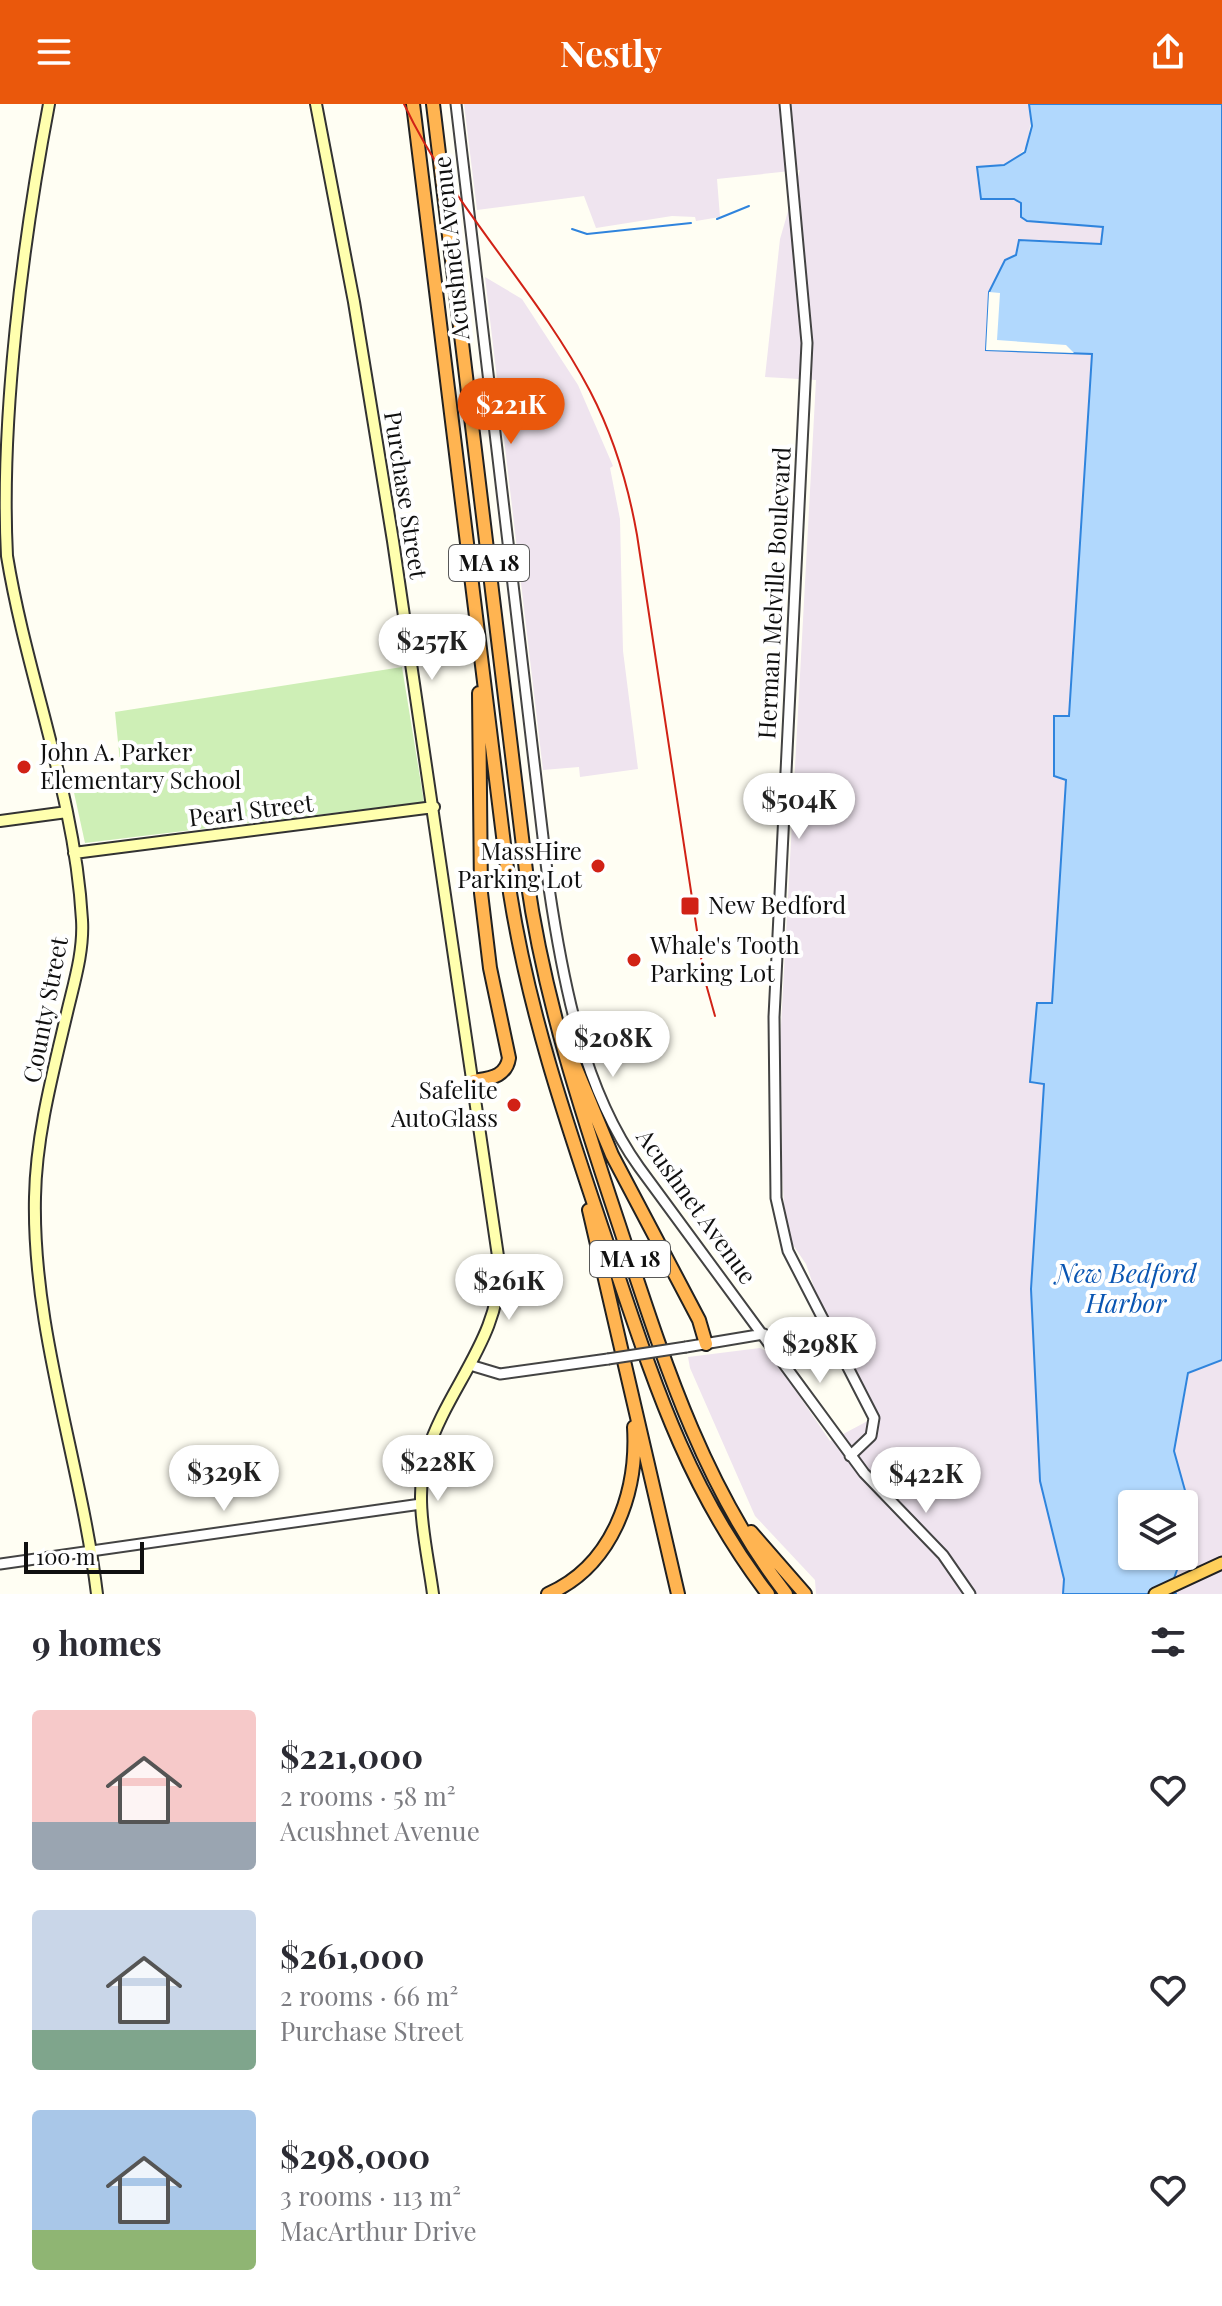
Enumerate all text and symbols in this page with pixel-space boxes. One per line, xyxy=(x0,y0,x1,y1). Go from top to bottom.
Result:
text: Nestly xyxy=(560,28,662,76)
icon: menu xyxy=(32,30,76,74)
icon: share xyxy=(1146,30,1190,74)
street label: Acushnet Avenue xyxy=(424,155,476,343)
pin: $221K xyxy=(455,378,567,446)
text: $221K xyxy=(476,386,546,421)
street label: Purchase Street xyxy=(378,409,436,581)
street label: Herman Melville Boulevard xyxy=(749,446,797,740)
road number: MA 18 xyxy=(449,545,529,581)
pin: $257K xyxy=(376,614,488,682)
text: $257K xyxy=(397,622,467,657)
place label: John A. Parker Elementary School xyxy=(39,735,242,795)
marker: John A. Parker Elementary School xyxy=(15,758,33,776)
pin: $504K xyxy=(743,773,855,841)
text: $504K xyxy=(761,781,837,816)
street label: Pearl Street xyxy=(187,785,315,833)
place label: MassHire Parking Lot xyxy=(457,834,582,894)
marker: MassHire Parking Lot xyxy=(589,857,607,875)
place label: New Bedford xyxy=(708,888,846,920)
marker: New Bedford xyxy=(679,895,701,917)
place label: Whale's Tooth Parking Lot xyxy=(649,928,800,988)
street label: County Street xyxy=(14,933,74,1085)
marker: Whale's Tooth Parking Lot xyxy=(625,951,643,969)
pin: $208K xyxy=(557,1011,669,1079)
text: $208K xyxy=(574,1019,652,1054)
place label: Safelite AutoGlass xyxy=(390,1073,498,1133)
marker: Safelite AutoGlass xyxy=(505,1096,523,1114)
street label: Acushnet Avenue xyxy=(630,1121,765,1290)
road number: MA 18 xyxy=(590,1241,670,1277)
pin: $261K xyxy=(453,1254,565,1322)
water label: New Bedford Harbor xyxy=(1053,1255,1198,1320)
text: $261K xyxy=(473,1262,545,1297)
pin: $298K xyxy=(764,1317,876,1385)
text: $298K xyxy=(782,1325,858,1360)
pin: $228K xyxy=(382,1435,494,1503)
text: $228K xyxy=(400,1443,476,1478)
pin: $329K xyxy=(168,1445,280,1513)
pin: $422K xyxy=(870,1447,982,1515)
text: $329K xyxy=(187,1453,261,1488)
text: $422K xyxy=(889,1455,963,1490)
map controls xyxy=(1118,1490,1198,1570)
button: layers xyxy=(1118,1490,1198,1570)
scale bar xyxy=(24,1538,144,1574)
text: 100 m xyxy=(36,1541,96,1571)
text: 9 homes xyxy=(32,1619,162,1665)
icon: filters xyxy=(1146,1620,1190,1664)
text: $221,000 xyxy=(280,1732,423,1778)
icon: home xyxy=(96,1742,192,1838)
icon: heart xyxy=(1146,1768,1190,1812)
text: 2 rooms · 58 m² xyxy=(280,1778,456,1813)
text: Acushnet Avenue xyxy=(280,1813,480,1848)
text: $261,000 xyxy=(280,1932,424,1978)
icon: home xyxy=(96,1942,192,2038)
icon: heart xyxy=(1146,1968,1190,2012)
text: 2 rooms · 66 m² xyxy=(280,1978,458,2013)
text: Purchase Street xyxy=(280,2013,463,2048)
text: $298,000 xyxy=(280,2132,430,2178)
icon: home xyxy=(96,2142,192,2238)
icon: heart xyxy=(1146,2168,1190,2212)
text: 3 rooms · 113 m² xyxy=(280,2178,461,2213)
text: MacArthur Drive xyxy=(280,2213,477,2248)

